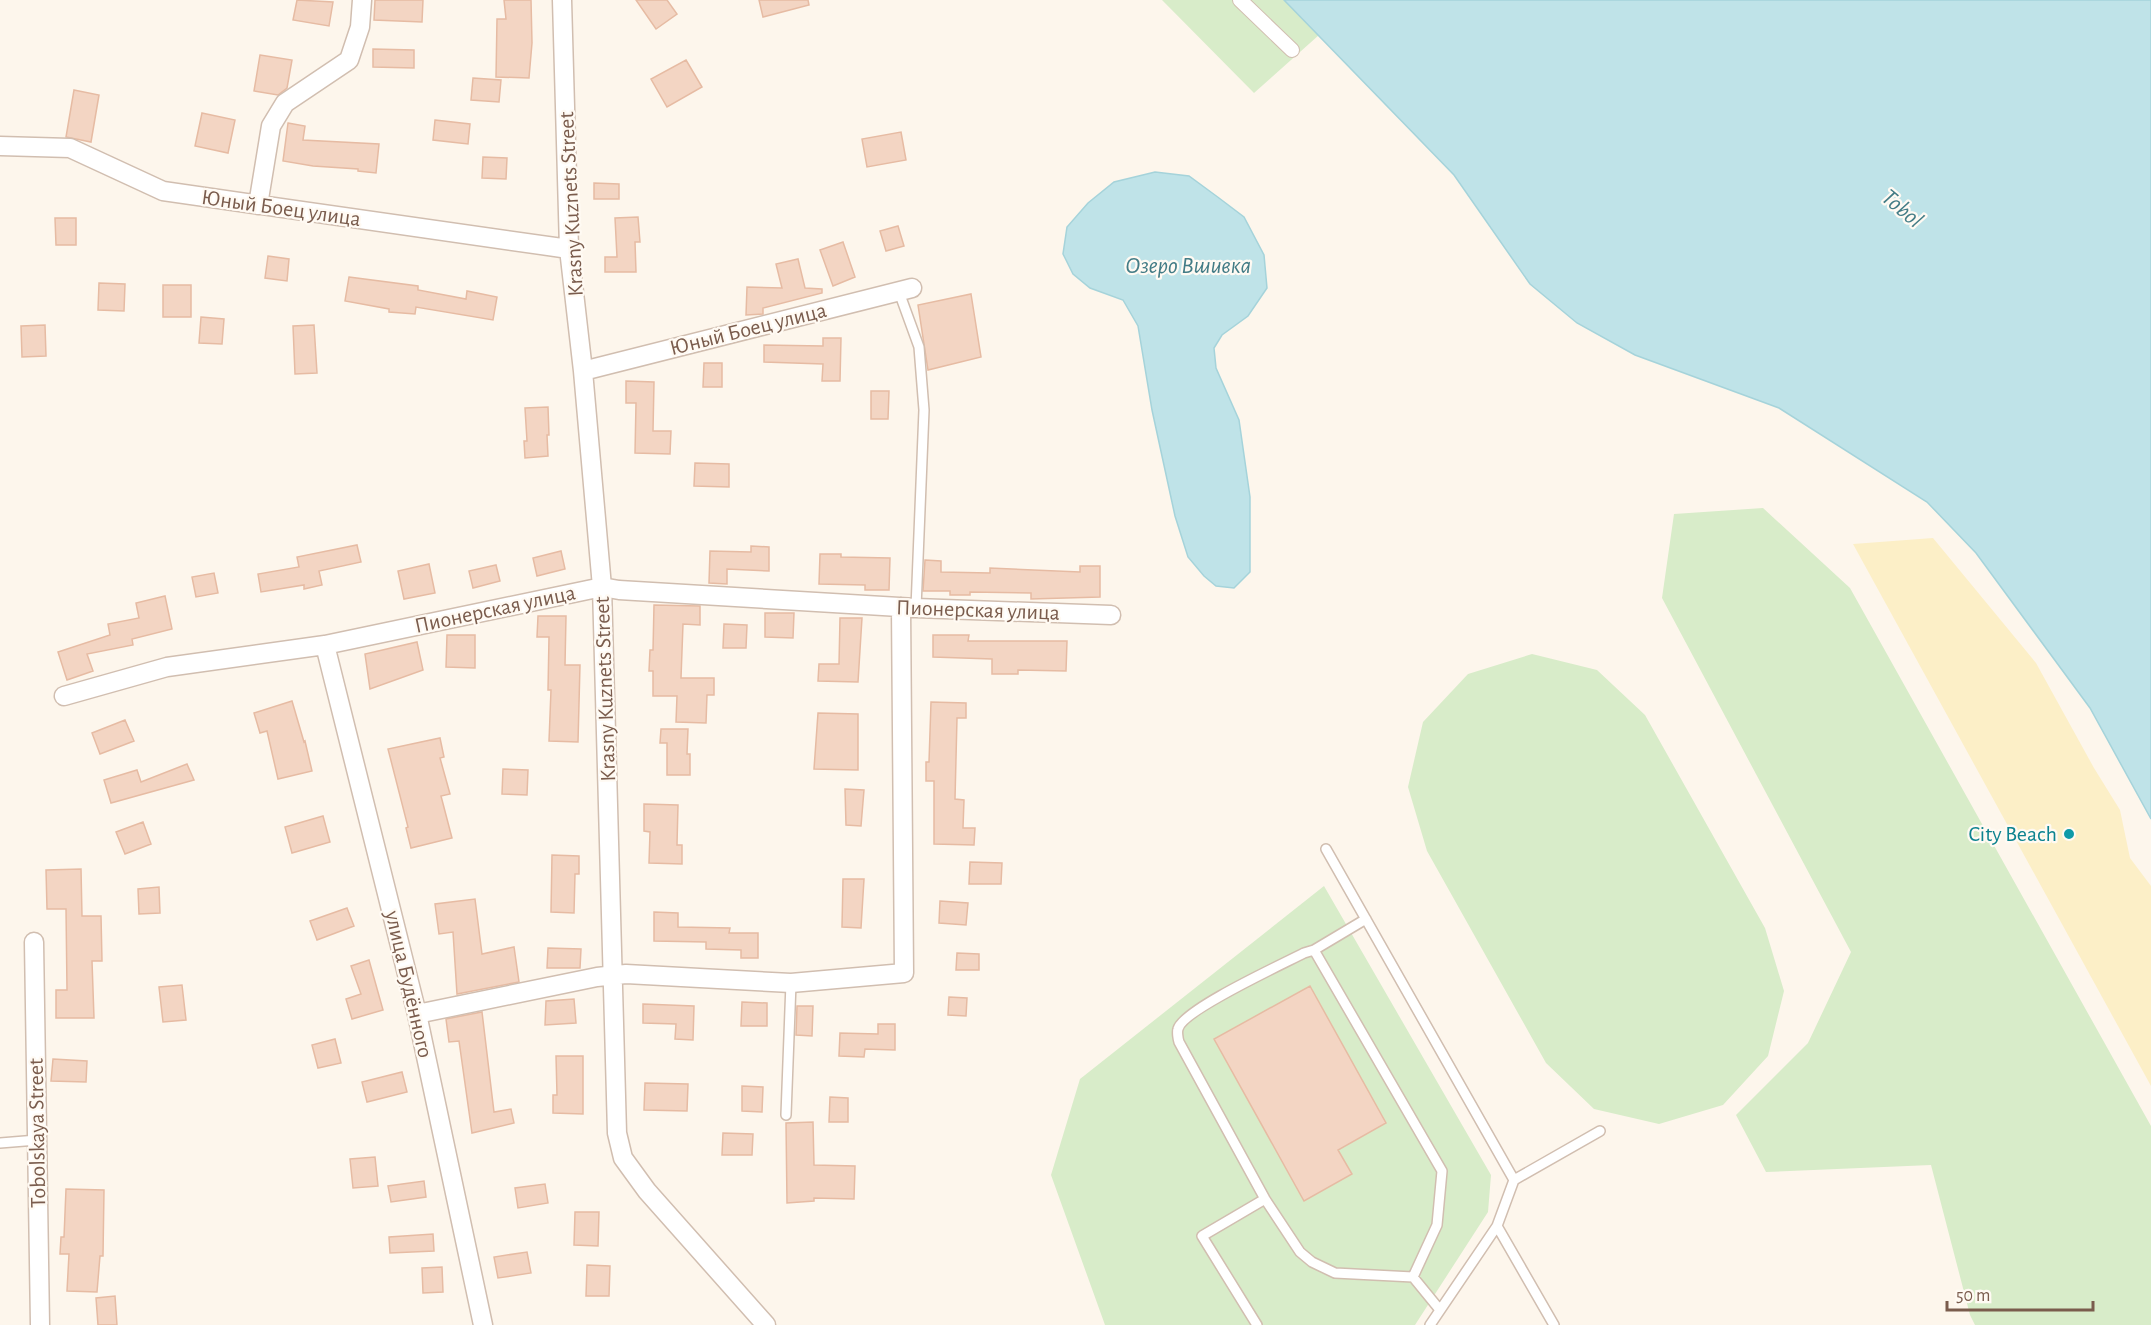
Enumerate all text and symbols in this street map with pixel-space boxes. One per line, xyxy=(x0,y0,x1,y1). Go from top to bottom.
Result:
street label: Krasny Kuznets Street xyxy=(555,111,587,297)
water label: Tobol xyxy=(1877,185,1927,233)
street label: Юный Боец улица xyxy=(200,186,362,230)
water label: Озеро Вшивка xyxy=(1125,254,1251,278)
street label: Юный Боец улица xyxy=(667,299,829,359)
street label: Пионерская улица xyxy=(413,581,577,637)
street label: Krasny Kuznets Street xyxy=(591,596,619,782)
street label: Пионерская улица xyxy=(896,596,1060,624)
place label: City Beach xyxy=(1968,823,2057,845)
marker: City Beach xyxy=(2062,827,2076,841)
street label: улица Будённого xyxy=(381,907,437,1060)
street label: Tobolskaya Street xyxy=(25,1058,49,1208)
scale bar xyxy=(1947,1274,2092,1312)
text: 50 m xyxy=(1956,1287,1990,1305)

